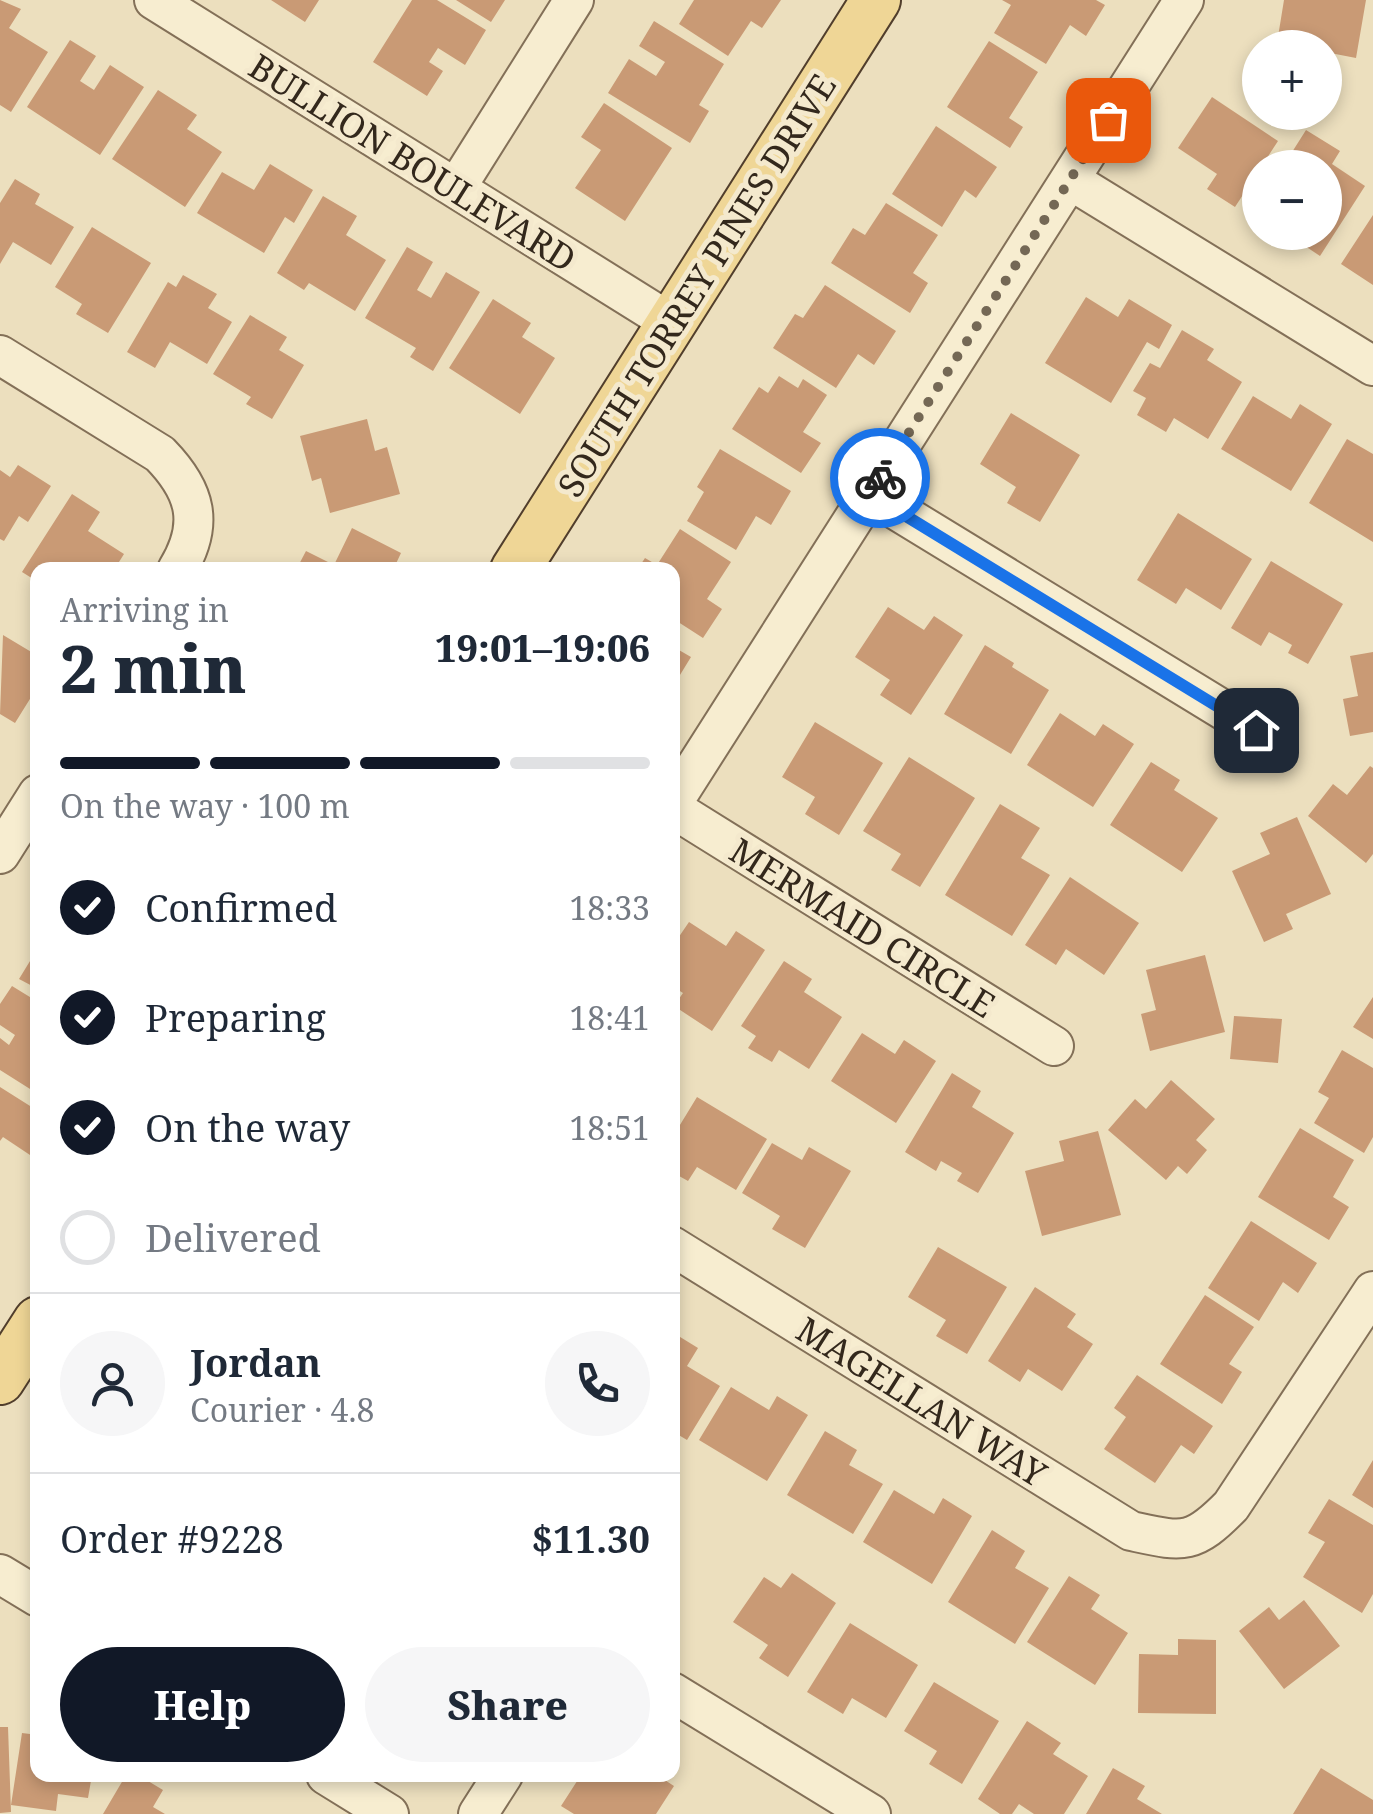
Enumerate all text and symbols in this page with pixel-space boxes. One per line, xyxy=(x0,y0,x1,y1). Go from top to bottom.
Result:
map controls xyxy=(1242,30,1342,250)
button: + xyxy=(1242,30,1342,130)
street label: BULLION BOULEVARD xyxy=(241,42,585,282)
street label: SOUTH TORREY PINES DRIVE xyxy=(546,65,846,505)
pin xyxy=(1066,78,1151,163)
icon: bag xyxy=(1081,93,1136,148)
button: − xyxy=(1242,150,1342,250)
courier xyxy=(830,428,930,528)
icon: bike xyxy=(853,451,908,506)
text: Arriving in xyxy=(60,588,229,631)
text: 19:01–19:06 xyxy=(435,621,650,673)
text: 2 min xyxy=(60,624,247,712)
pin xyxy=(1214,688,1299,773)
icon: home xyxy=(1229,703,1284,758)
text: On the way · 100 m xyxy=(60,784,350,827)
street label: MERMAID CIRCLE xyxy=(722,826,1004,1028)
icon: check xyxy=(60,880,115,935)
text: Confirmed xyxy=(145,881,337,933)
text: 18:33 xyxy=(569,886,650,929)
icon: check xyxy=(60,990,115,1045)
text: Preparing xyxy=(145,991,326,1043)
text: 18:41 xyxy=(569,996,650,1039)
icon: check xyxy=(60,1100,115,1155)
text: On the way xyxy=(145,1101,350,1153)
text: 18:51 xyxy=(569,1106,650,1149)
text: Delivered xyxy=(145,1211,321,1263)
street label: MAGELLAN WAY xyxy=(788,1305,1056,1497)
button: person xyxy=(60,1331,165,1436)
button: phone xyxy=(545,1331,650,1436)
text: Jordan xyxy=(190,1336,321,1388)
text: Courier · 4.8 xyxy=(190,1388,374,1431)
text: Order #9228 xyxy=(60,1512,284,1564)
text: $11.30 xyxy=(531,1512,650,1564)
button: Help xyxy=(60,1647,345,1762)
button: Share xyxy=(365,1647,650,1762)

